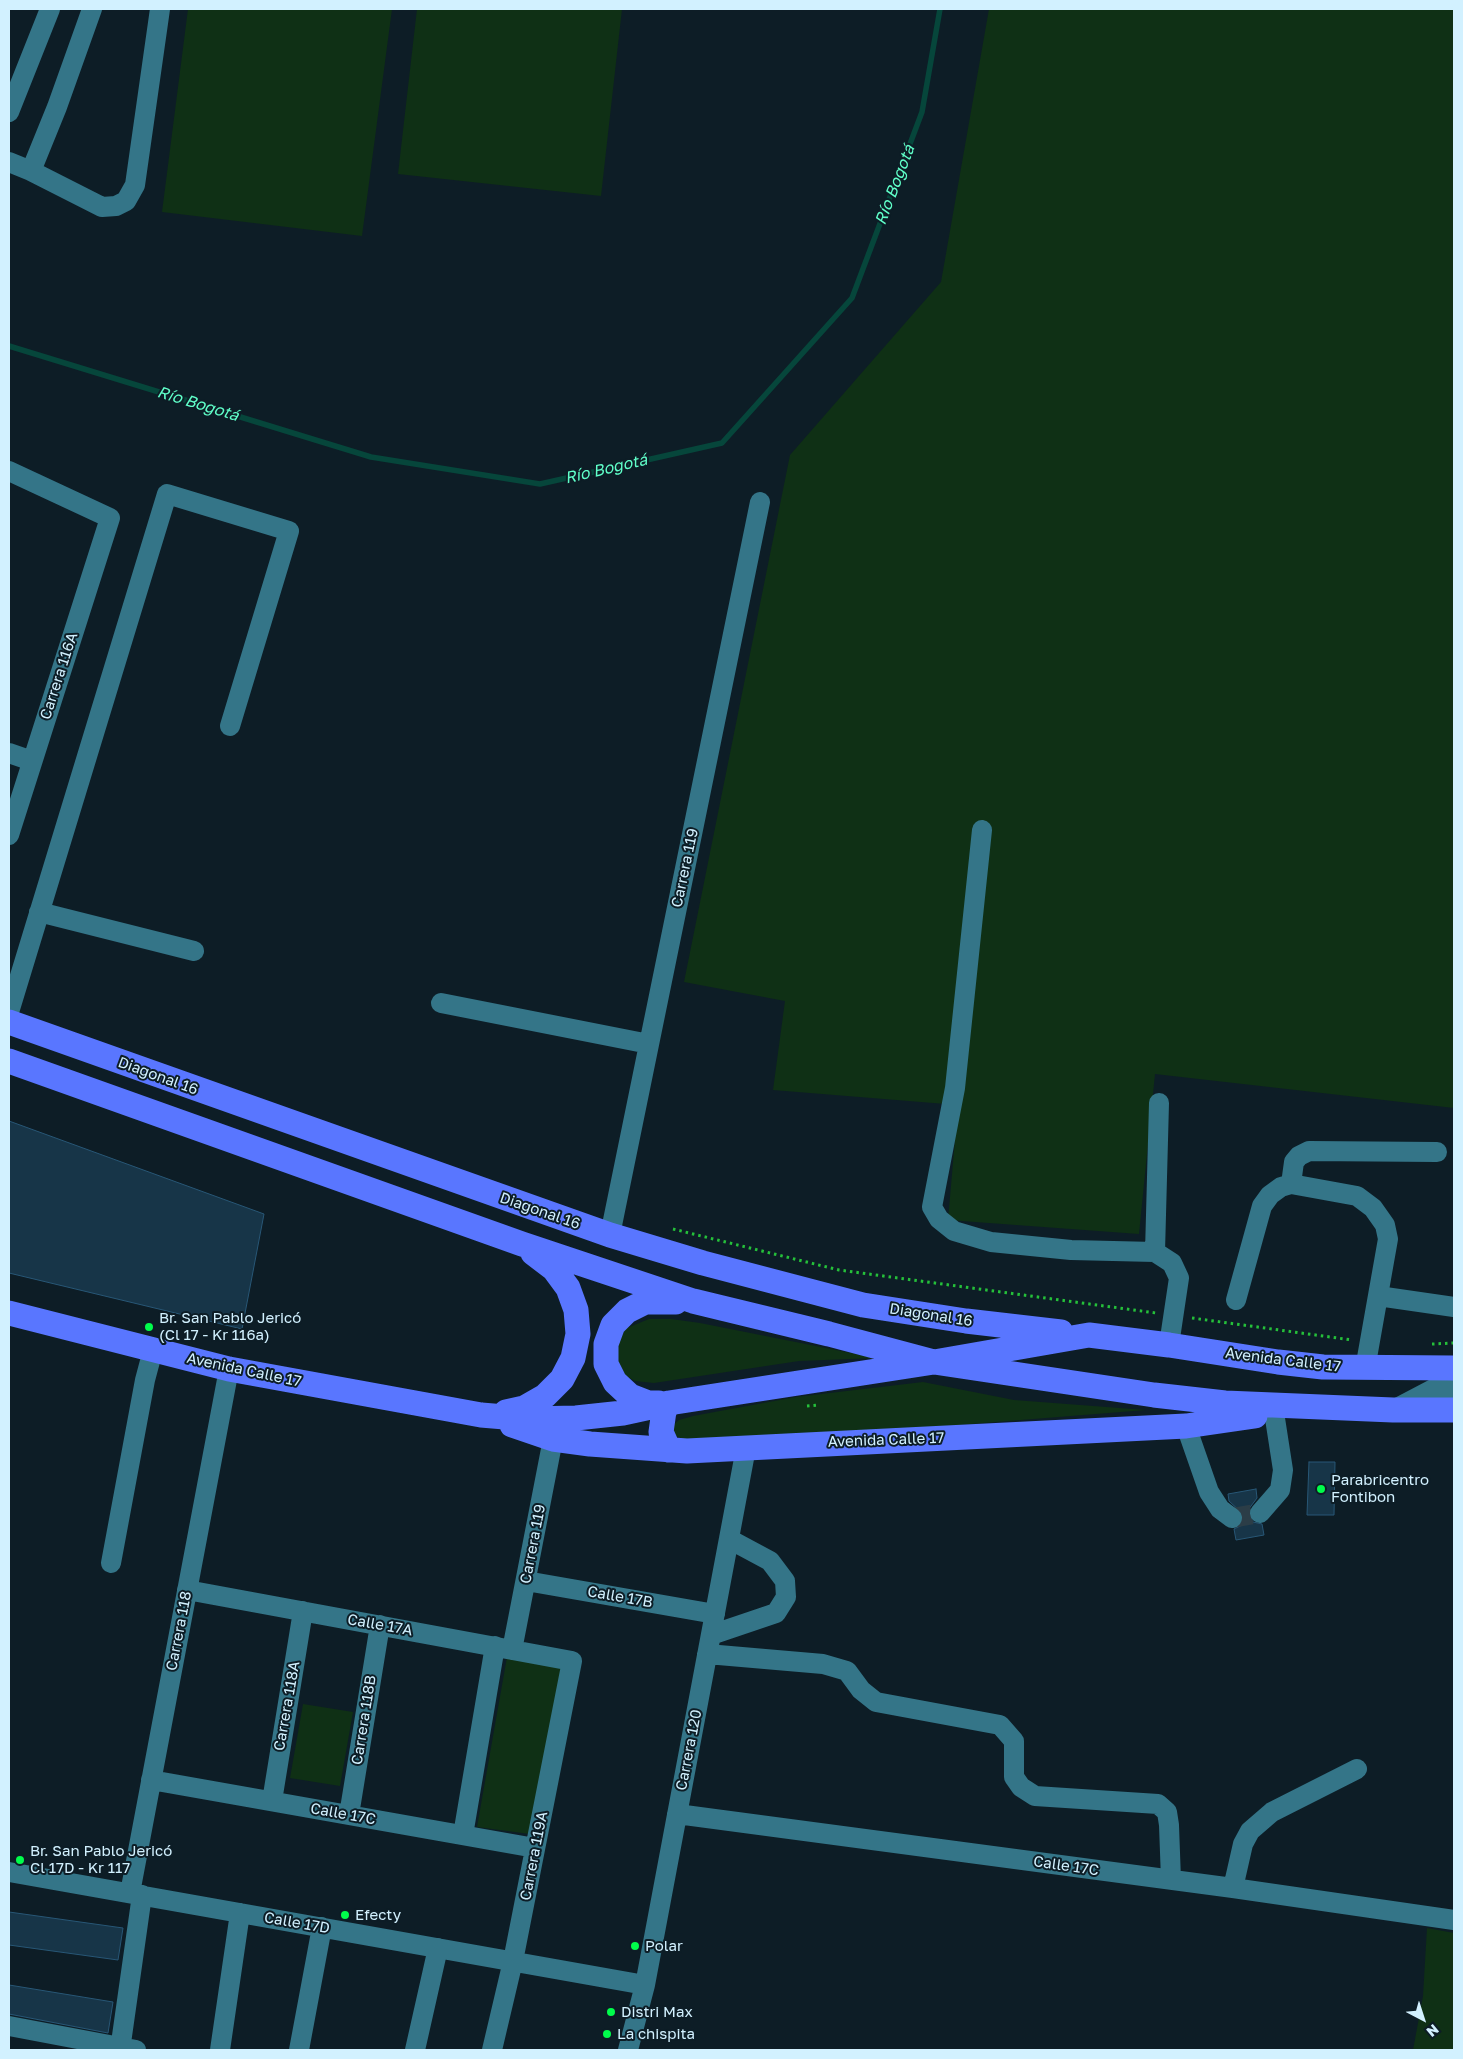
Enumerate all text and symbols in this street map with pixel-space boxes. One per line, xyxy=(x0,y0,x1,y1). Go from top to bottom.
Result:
water label: Río Bogotá xyxy=(871,142,919,228)
water label: Río Bogotá xyxy=(155,383,241,425)
water label: Río Bogotá xyxy=(563,450,649,488)
street label: Carrera 116A xyxy=(36,630,82,722)
street label: Carrera 119 xyxy=(668,827,702,909)
street label: Diagonal 16 xyxy=(116,1053,200,1099)
street label: Diagonal 16 xyxy=(497,1189,583,1233)
street label: Diagonal 16 xyxy=(888,1300,974,1330)
place label: Br. San Pablo Jericó (Cl 17 - Kr 116a) xyxy=(159,1309,301,1344)
marker: Br. San Pablo Jericó (Cl 17 - Kr 116a) xyxy=(143,1321,155,1333)
street label: Avenida Calle 17 xyxy=(1224,1344,1342,1376)
street label: Avenida Calle 17 xyxy=(185,1349,303,1391)
street label: Avenida Calle 17 xyxy=(827,1429,945,1451)
place label: Parabricentro Fontibon xyxy=(1331,1471,1429,1506)
marker: Parabricentro Fontibon xyxy=(1315,1483,1327,1495)
street label: Carrera 119 xyxy=(516,1503,550,1585)
street label: Calle 17B xyxy=(586,1582,654,1612)
street label: Carrera 118 xyxy=(162,1590,196,1672)
street label: Calle 17A xyxy=(346,1610,414,1640)
street label: Carrera 118A xyxy=(270,1660,304,1752)
street label: Carrera 118B xyxy=(348,1674,380,1766)
street label: Carrera 120 xyxy=(672,1708,706,1792)
street label: Calle 17C xyxy=(309,1799,377,1829)
street label: Carrera 119A xyxy=(517,1810,551,1902)
place label: Br. San Pablo Jericó Cl 17D - Kr 117 xyxy=(30,1842,172,1877)
street label: Calle 17C xyxy=(1032,1852,1100,1880)
marker: Br. San Pablo Jericó Cl 17D - Kr 117 xyxy=(14,1854,26,1866)
place label: Efecty xyxy=(355,1906,401,1924)
street label: Calle 17D xyxy=(263,1908,331,1938)
marker: Efecty xyxy=(339,1909,351,1921)
place label: Polar xyxy=(645,1937,683,1955)
marker: Polar xyxy=(629,1940,641,1952)
north arrow xyxy=(1398,1994,1448,2044)
place label: Distri Max xyxy=(621,2003,693,2021)
marker: Distri Max xyxy=(605,2006,617,2018)
text: N xyxy=(1423,2021,1443,2041)
place label: La chispita xyxy=(617,2025,695,2043)
marker: La chispita xyxy=(601,2028,613,2040)

